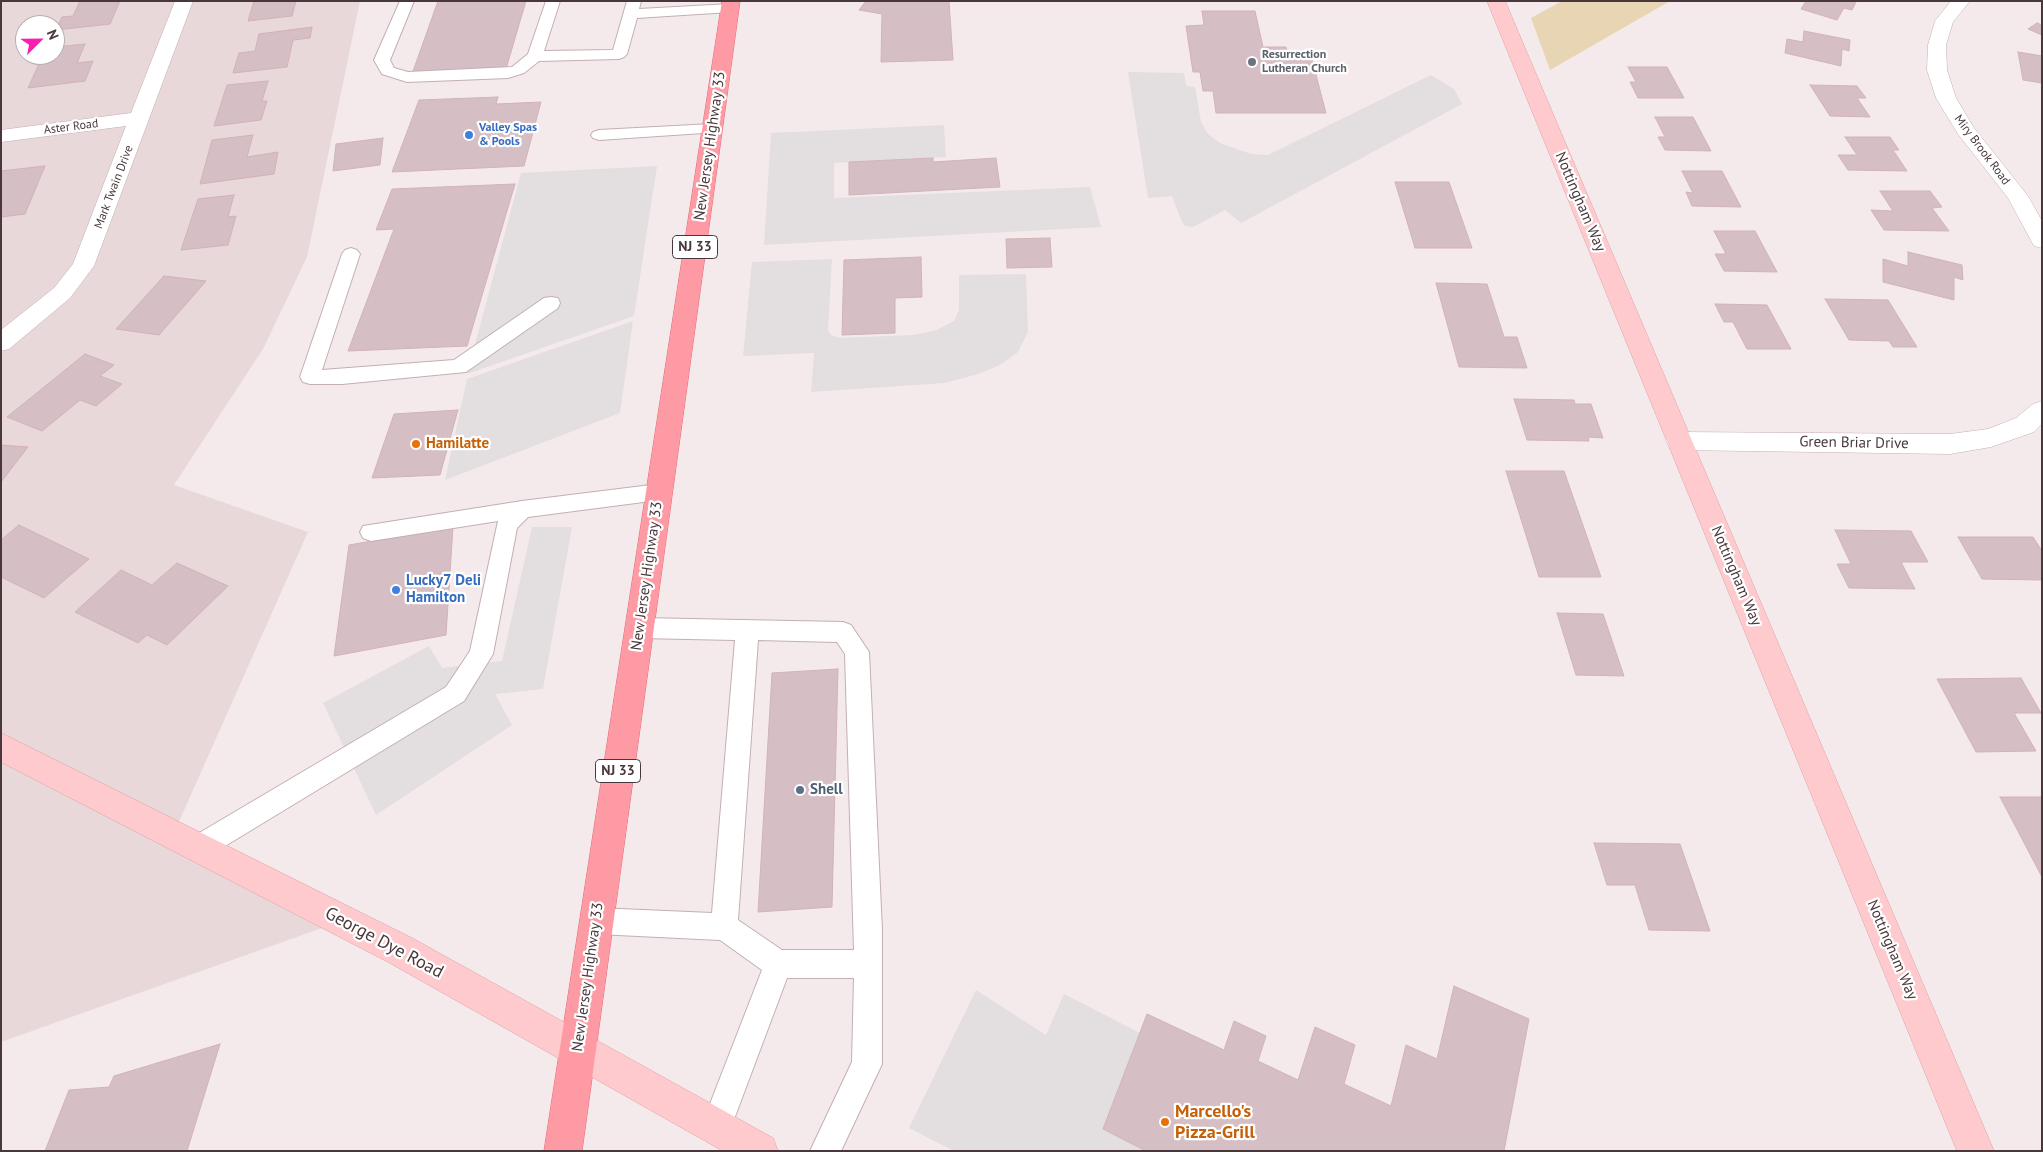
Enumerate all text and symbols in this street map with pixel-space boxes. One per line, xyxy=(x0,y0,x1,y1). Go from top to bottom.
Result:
north arrow xyxy=(15,15,65,65)
text: N xyxy=(43,27,63,42)
place label: Resurrection Lutheran Church xyxy=(1262,48,1347,76)
marker: Resurrection Lutheran Church xyxy=(1246,56,1258,68)
street label: New Jersey Highway 33 xyxy=(691,70,729,222)
street label: Miry Brook Road xyxy=(1951,112,2013,188)
street label: Aster Road xyxy=(43,117,99,137)
place label: Valley Spas & Pools xyxy=(479,121,537,149)
marker: Valley Spas & Pools xyxy=(463,129,475,141)
street label: Mark Twain Drive xyxy=(91,143,137,231)
street label: Nottingham Way xyxy=(1551,149,1609,255)
road number: NJ 33 xyxy=(672,236,718,258)
street label: Green Briar Drive xyxy=(1799,433,1909,453)
place label: Hamilatte xyxy=(426,435,489,453)
marker: Hamilatte xyxy=(410,438,422,450)
street label: New Jersey Highway 33 xyxy=(628,500,666,652)
street label: Nottingham Way xyxy=(1707,523,1765,629)
place label: Lucky7 Deli Hamilton xyxy=(406,572,481,607)
marker: Lucky7 Deli Hamilton xyxy=(390,584,402,596)
road number: NJ 33 xyxy=(596,759,640,782)
place label: Shell xyxy=(810,781,843,799)
marker: Shell xyxy=(794,784,806,796)
street label: Nottingham Way xyxy=(1863,897,1921,1003)
street label: New Jersey Highway 33 xyxy=(569,901,607,1053)
street label: George Dye Road xyxy=(321,903,447,983)
place label: Marcello's Pizza-Grill xyxy=(1175,1101,1255,1144)
marker: Marcello's Pizza-Grill xyxy=(1159,1116,1171,1128)

